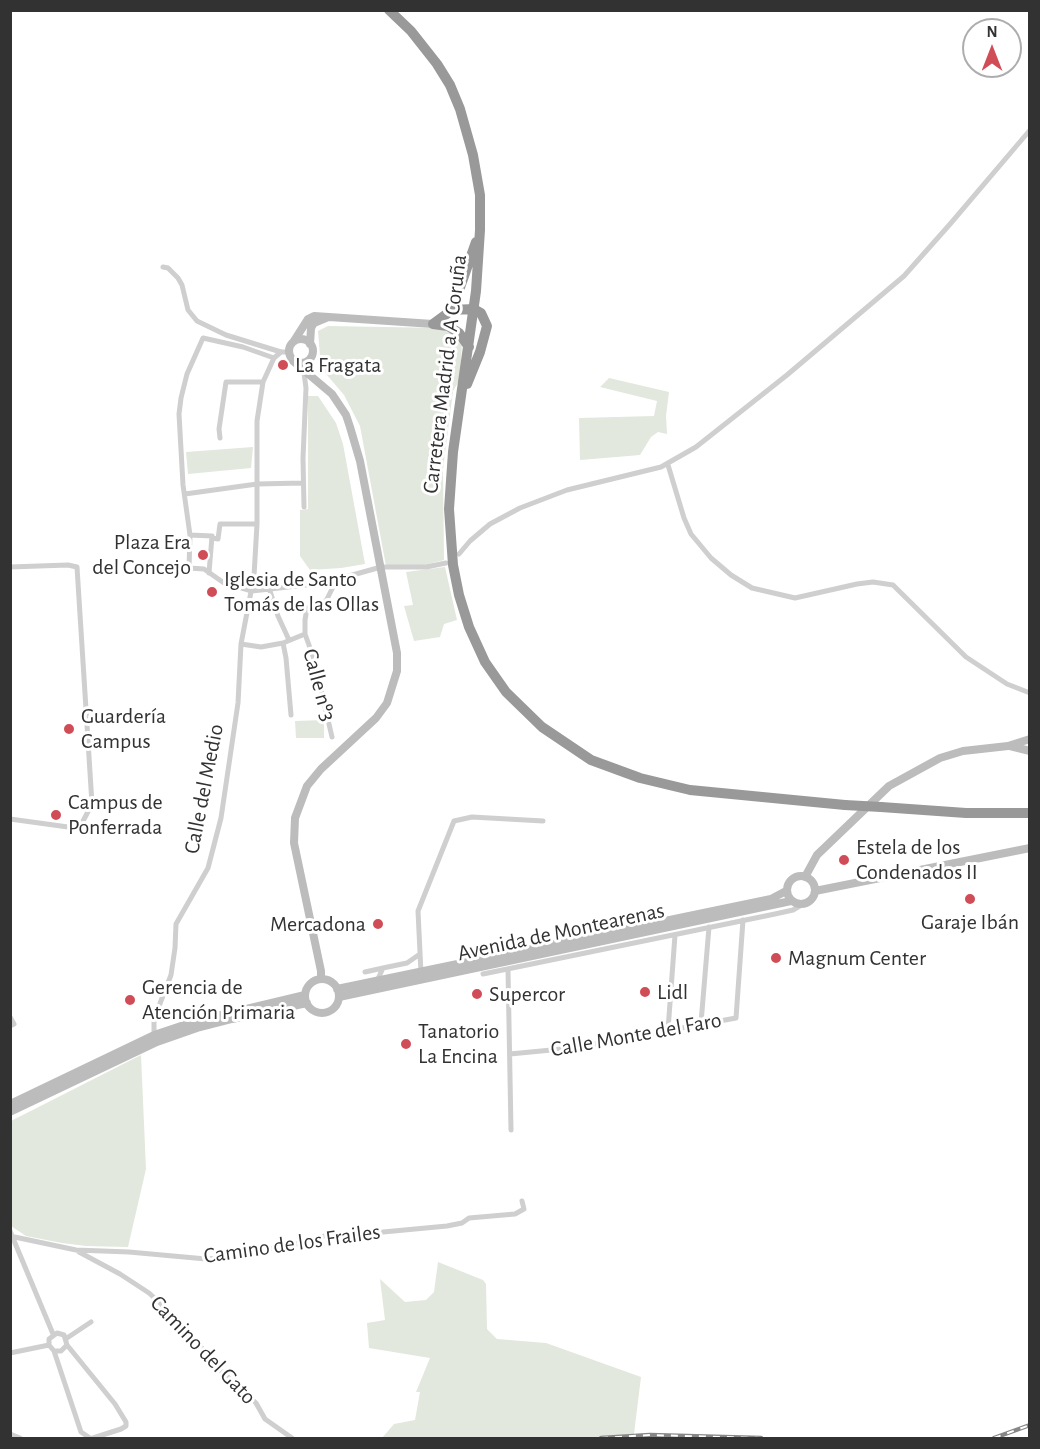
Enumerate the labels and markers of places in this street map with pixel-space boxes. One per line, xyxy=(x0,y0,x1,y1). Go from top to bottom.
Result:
place label: La Fragata xyxy=(295,352,382,378)
marker: La Fragata xyxy=(276,358,290,372)
place label: Plaza Era del Concejo xyxy=(92,529,191,580)
marker: Plaza Era del Concejo xyxy=(196,548,210,562)
place label: Iglesia de Santo Tomás de las Ollas xyxy=(224,566,379,618)
marker: Iglesia de Santo Tomás de las Ollas xyxy=(205,585,219,599)
place label: Guardería Campus xyxy=(81,703,166,754)
marker: Guardería Campus xyxy=(62,722,76,736)
place label: Campus de Ponferrada xyxy=(68,789,163,840)
marker: Campus de Ponferrada xyxy=(49,808,63,822)
place label: Estela de los Condenados II xyxy=(856,834,978,885)
marker: Estela de los Condenados II xyxy=(837,853,851,867)
marker: Garaje Ibán xyxy=(963,892,977,906)
place label: Garaje Ibán xyxy=(921,909,1019,935)
place label: Mercadona xyxy=(270,911,366,937)
marker: Mercadona xyxy=(371,917,385,931)
place label: Magnum Center xyxy=(788,945,926,971)
marker: Magnum Center xyxy=(769,951,783,965)
place label: Gerencia de Atención Primaria xyxy=(142,974,296,1026)
place label: Lidl xyxy=(657,979,688,1005)
place label: Supercor xyxy=(489,981,565,1007)
marker: Lidl xyxy=(638,985,652,999)
marker: Supercor xyxy=(470,987,484,1001)
marker: Gerencia de Atención Primaria xyxy=(123,993,137,1007)
place label: Tanatorio La Encina xyxy=(418,1018,499,1070)
marker: Tanatorio La Encina xyxy=(399,1037,413,1051)

